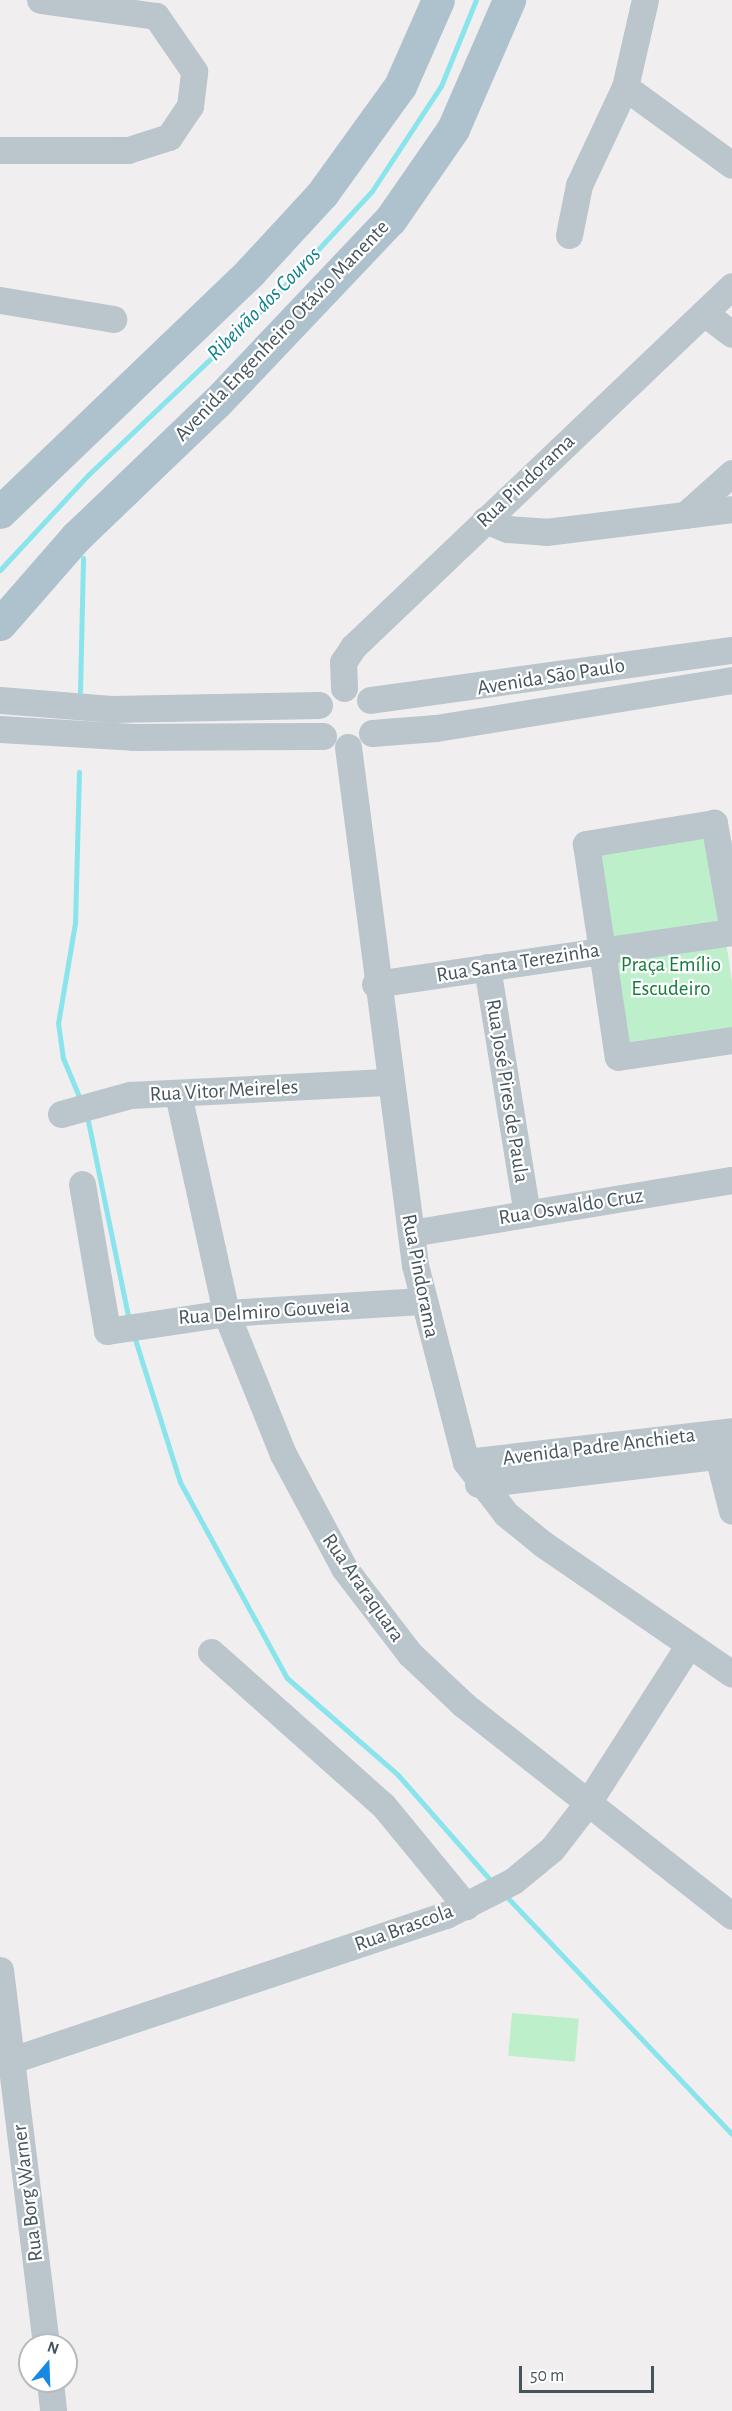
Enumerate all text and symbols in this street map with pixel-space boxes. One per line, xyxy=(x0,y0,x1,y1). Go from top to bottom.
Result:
street label: Avenida Engenheiro Otávio Manente xyxy=(169,215,395,447)
water label: Ribeirão dos Couros xyxy=(202,242,326,366)
street label: Rua Pindorama xyxy=(472,429,580,533)
street label: Avenida São Paulo xyxy=(475,653,627,701)
street label: Rua Santa Terezinha xyxy=(435,938,601,988)
park label: Praça Emílio Escudeiro xyxy=(621,952,721,1002)
street label: Rua José Pires de Paula xyxy=(480,997,534,1185)
street label: Rua Vitor Meireles xyxy=(149,1075,299,1107)
street label: Rua Oswaldo Cruz xyxy=(497,1183,645,1231)
street label: Rua Pindorama xyxy=(396,1212,444,1340)
street label: Rua Delmiro Gouveia xyxy=(177,1293,351,1331)
street label: Avenida Padre Anchieta xyxy=(501,1423,697,1471)
street label: Rua Araraquara xyxy=(316,1529,410,1647)
street label: Rua Brascola xyxy=(351,1898,457,1958)
street label: Rua Borg Warner xyxy=(7,2123,49,2263)
north arrow xyxy=(18,2333,78,2393)
text: N xyxy=(45,2338,61,2357)
scale bar xyxy=(522,2354,657,2392)
text: 50 m xyxy=(530,2367,564,2385)

